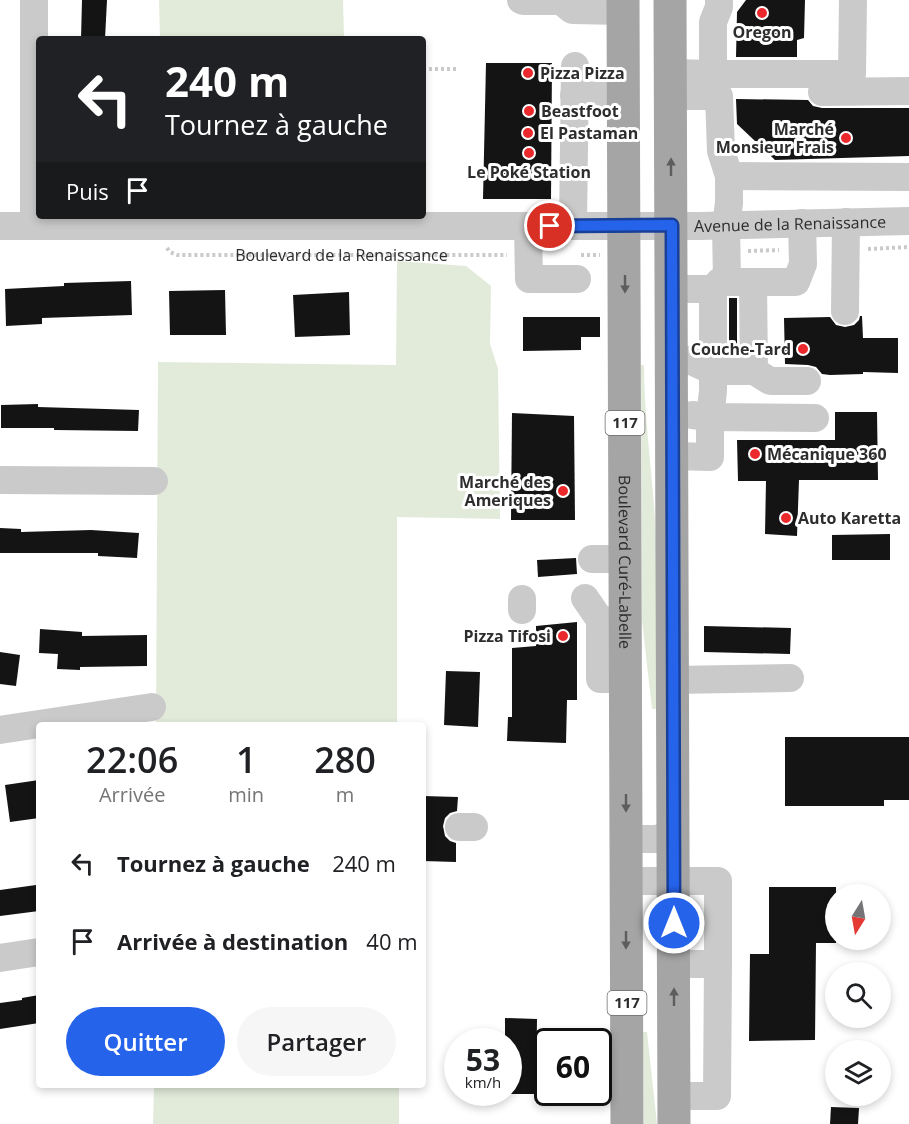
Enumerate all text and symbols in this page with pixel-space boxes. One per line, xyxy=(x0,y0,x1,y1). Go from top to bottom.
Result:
marker: Oregon xyxy=(755,6,769,20)
place label: Oregon xyxy=(733,21,791,43)
text: 240 m xyxy=(165,52,289,109)
icon: left xyxy=(66,60,144,138)
place label: Pizza Pizza xyxy=(540,62,625,84)
marker: Pizza Pizza xyxy=(521,66,535,80)
place label: Beastfoot xyxy=(541,100,619,122)
marker: Beastfoot xyxy=(522,104,536,118)
text: Tournez à gauche xyxy=(165,106,388,143)
place label: Marché Monsieur Frais xyxy=(716,118,834,158)
place label: El Pastaman xyxy=(540,122,638,144)
marker: El Pastaman xyxy=(521,126,535,140)
marker: Marché Monsieur Frais xyxy=(839,131,853,145)
marker: Le Poké Station xyxy=(522,146,536,160)
one-way arrow xyxy=(666,157,676,176)
place label: Le Poké Station xyxy=(467,161,591,183)
icon: arrive xyxy=(121,174,154,207)
text: Puis xyxy=(66,176,109,206)
pin xyxy=(524,200,575,251)
icon: arrive xyxy=(533,209,566,242)
street label: Avenue de la Renaissance xyxy=(694,211,886,237)
street label: Boulevard de la Renaissance xyxy=(235,244,448,266)
one-way arrow xyxy=(620,275,630,294)
place label: Couche-Tard xyxy=(691,338,791,360)
marker: Couche-Tard xyxy=(796,342,810,356)
road number: 117 xyxy=(606,411,644,435)
place label: Mécanique 360 xyxy=(767,443,887,465)
marker: Mécanique 360 xyxy=(748,447,762,461)
place label: Marché des Ameriques xyxy=(459,471,551,511)
street label: Boulevard Curé-Labelle xyxy=(614,475,636,649)
marker: Marché des Ameriques xyxy=(556,484,570,498)
place label: Auto Karetta xyxy=(798,507,901,529)
marker: Auto Karetta xyxy=(779,511,793,525)
place label: Pizza Tifosi xyxy=(464,625,551,647)
marker: Pizza Tifosi xyxy=(556,629,570,643)
text: 22:06 xyxy=(86,735,178,784)
text: 1 xyxy=(236,735,257,784)
text: 280 xyxy=(314,735,376,784)
text: Arrivée xyxy=(99,781,165,808)
text: min xyxy=(228,781,264,808)
text: m xyxy=(336,781,354,808)
one-way arrow xyxy=(621,794,631,813)
icon: left xyxy=(66,847,99,880)
text: Tournez à gauche xyxy=(117,848,310,878)
text: 240 m xyxy=(332,848,396,878)
north arrow xyxy=(825,884,891,950)
map controls xyxy=(825,884,891,1106)
position arrow xyxy=(642,891,706,955)
icon: arrive xyxy=(66,925,99,958)
text: Arrivée à destination xyxy=(117,926,348,956)
text: 40 m xyxy=(366,926,418,956)
one-way arrow xyxy=(621,930,631,949)
button: search xyxy=(825,962,891,1028)
one-way arrow xyxy=(669,988,679,1007)
road number: 117 xyxy=(608,991,646,1015)
button: Quitter xyxy=(66,1007,225,1076)
button: Partager xyxy=(237,1007,396,1076)
speed limit sign: 60 xyxy=(534,1028,612,1106)
text: 53 xyxy=(466,1039,500,1080)
button: layers xyxy=(825,1040,891,1106)
text: km/h xyxy=(465,1072,501,1092)

